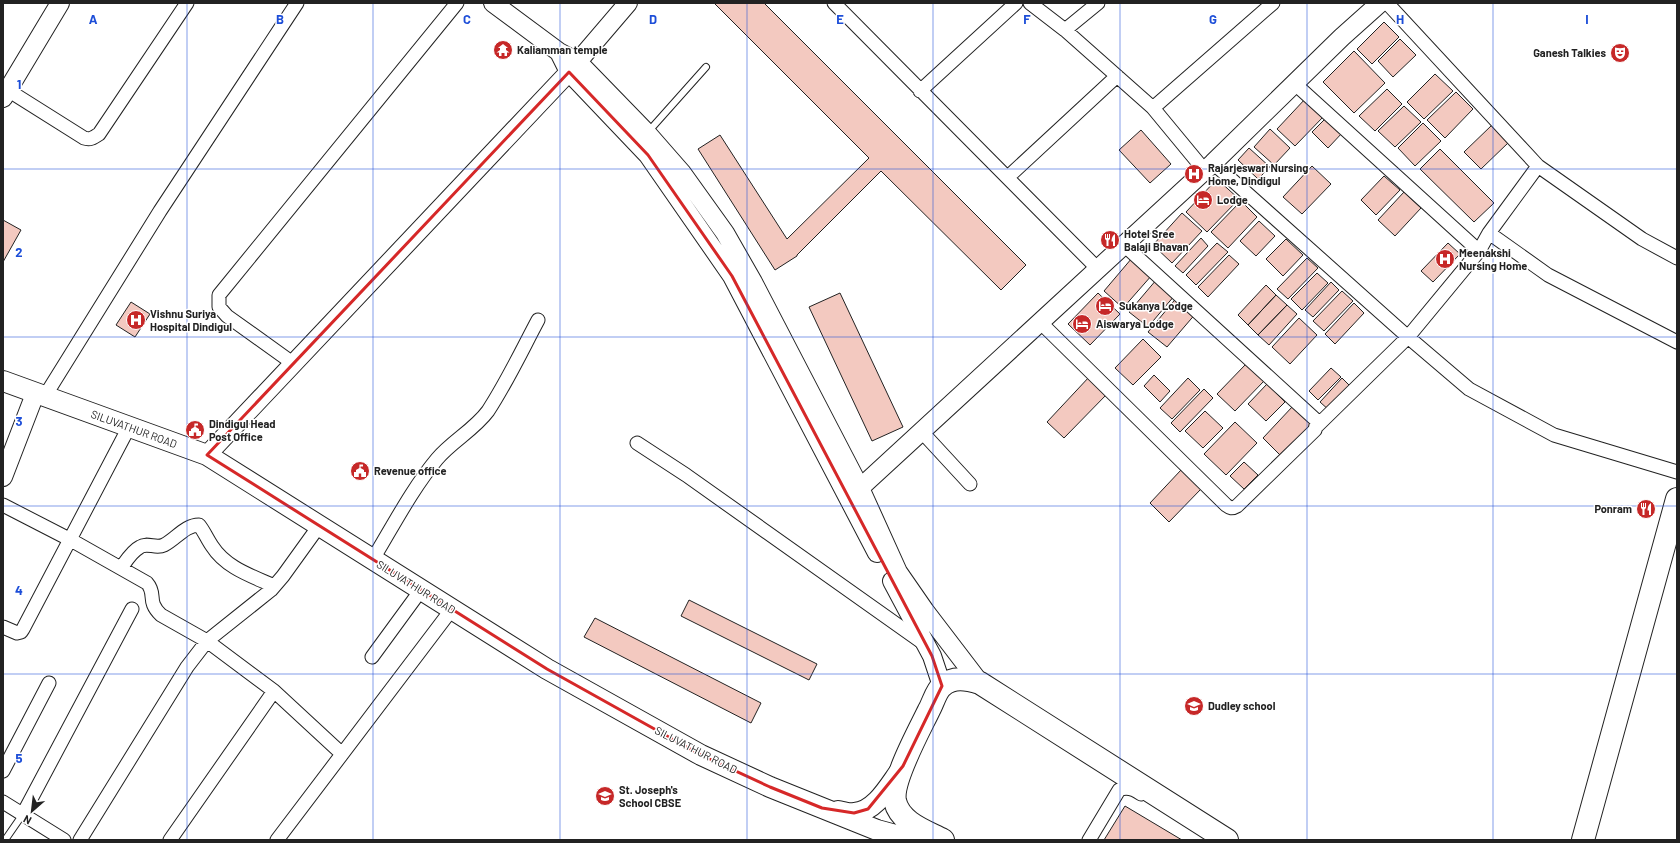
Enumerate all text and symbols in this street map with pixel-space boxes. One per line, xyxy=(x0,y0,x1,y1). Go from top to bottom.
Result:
text: A xyxy=(89,11,98,27)
text: B xyxy=(276,11,284,27)
text: C xyxy=(463,11,471,27)
text: D xyxy=(649,11,657,27)
text: E xyxy=(836,11,844,27)
text: F xyxy=(1023,11,1031,27)
text: G xyxy=(1209,11,1217,27)
text: H xyxy=(1396,11,1404,27)
text: I xyxy=(1585,11,1589,27)
temple icon: Kaliamman temple xyxy=(492,39,514,61)
theatre icon: Ganesh Talkies xyxy=(1609,42,1631,64)
place label: Kaliamman temple xyxy=(517,43,608,56)
place label: Ganesh Talkies xyxy=(1533,46,1606,59)
text: 1 xyxy=(17,76,21,92)
place label: Rajarjeswari Nursing Home, Dindigul xyxy=(1208,161,1308,187)
hospital icon: Rajarjeswari Nursing Home, Dindigul xyxy=(1183,163,1205,185)
hotel icon: Lodge xyxy=(1192,189,1214,211)
place label: Lodge xyxy=(1217,193,1248,206)
place label: Hotel Sree Balaji Bhavan xyxy=(1124,227,1189,253)
restaurant icon: Hotel Sree Balaji Bhavan xyxy=(1099,229,1121,251)
text: 2 xyxy=(15,244,23,260)
place label: Meenakshi Nursing Home xyxy=(1459,246,1527,272)
hospital icon: Meenakshi Nursing Home xyxy=(1434,248,1456,270)
hotel icon: Sukanya Lodge xyxy=(1094,295,1116,317)
place label: Sukanya Lodge xyxy=(1119,299,1193,312)
place label: Vishnu Suriya Hospital Dindigul xyxy=(150,307,232,333)
hospital icon: Vishnu Suriya Hospital Dindigul xyxy=(125,309,147,331)
hotel icon: Aiswarya Lodge xyxy=(1071,313,1093,335)
place label: Aiswarya Lodge xyxy=(1096,317,1174,330)
street label: SILUVATHUR ROAD xyxy=(89,407,179,450)
text: 3 xyxy=(15,413,23,429)
place label: Dindigul Head Post Office xyxy=(209,417,276,443)
public building icon: Dindigul Head Post Office xyxy=(184,419,206,441)
public building icon: Revenue office xyxy=(349,460,371,482)
place label: Revenue office xyxy=(374,464,446,477)
restaurant icon: Ponram xyxy=(1635,498,1657,520)
place label: Ponram xyxy=(1594,502,1632,515)
street label: SILUVATHUR ROAD xyxy=(374,557,458,616)
text: 4 xyxy=(15,582,23,598)
school or university icon: Dudley school xyxy=(1183,695,1205,717)
place label: Dudley school xyxy=(1208,699,1276,712)
street label: SILUVATHUR ROAD xyxy=(653,723,740,776)
text: 5 xyxy=(15,750,23,766)
place label: St. Joseph's School CBSE xyxy=(619,783,682,809)
school or university icon: St. Joseph's School CBSE xyxy=(594,785,616,807)
north arrow xyxy=(12,791,52,831)
text: N xyxy=(21,813,33,828)

